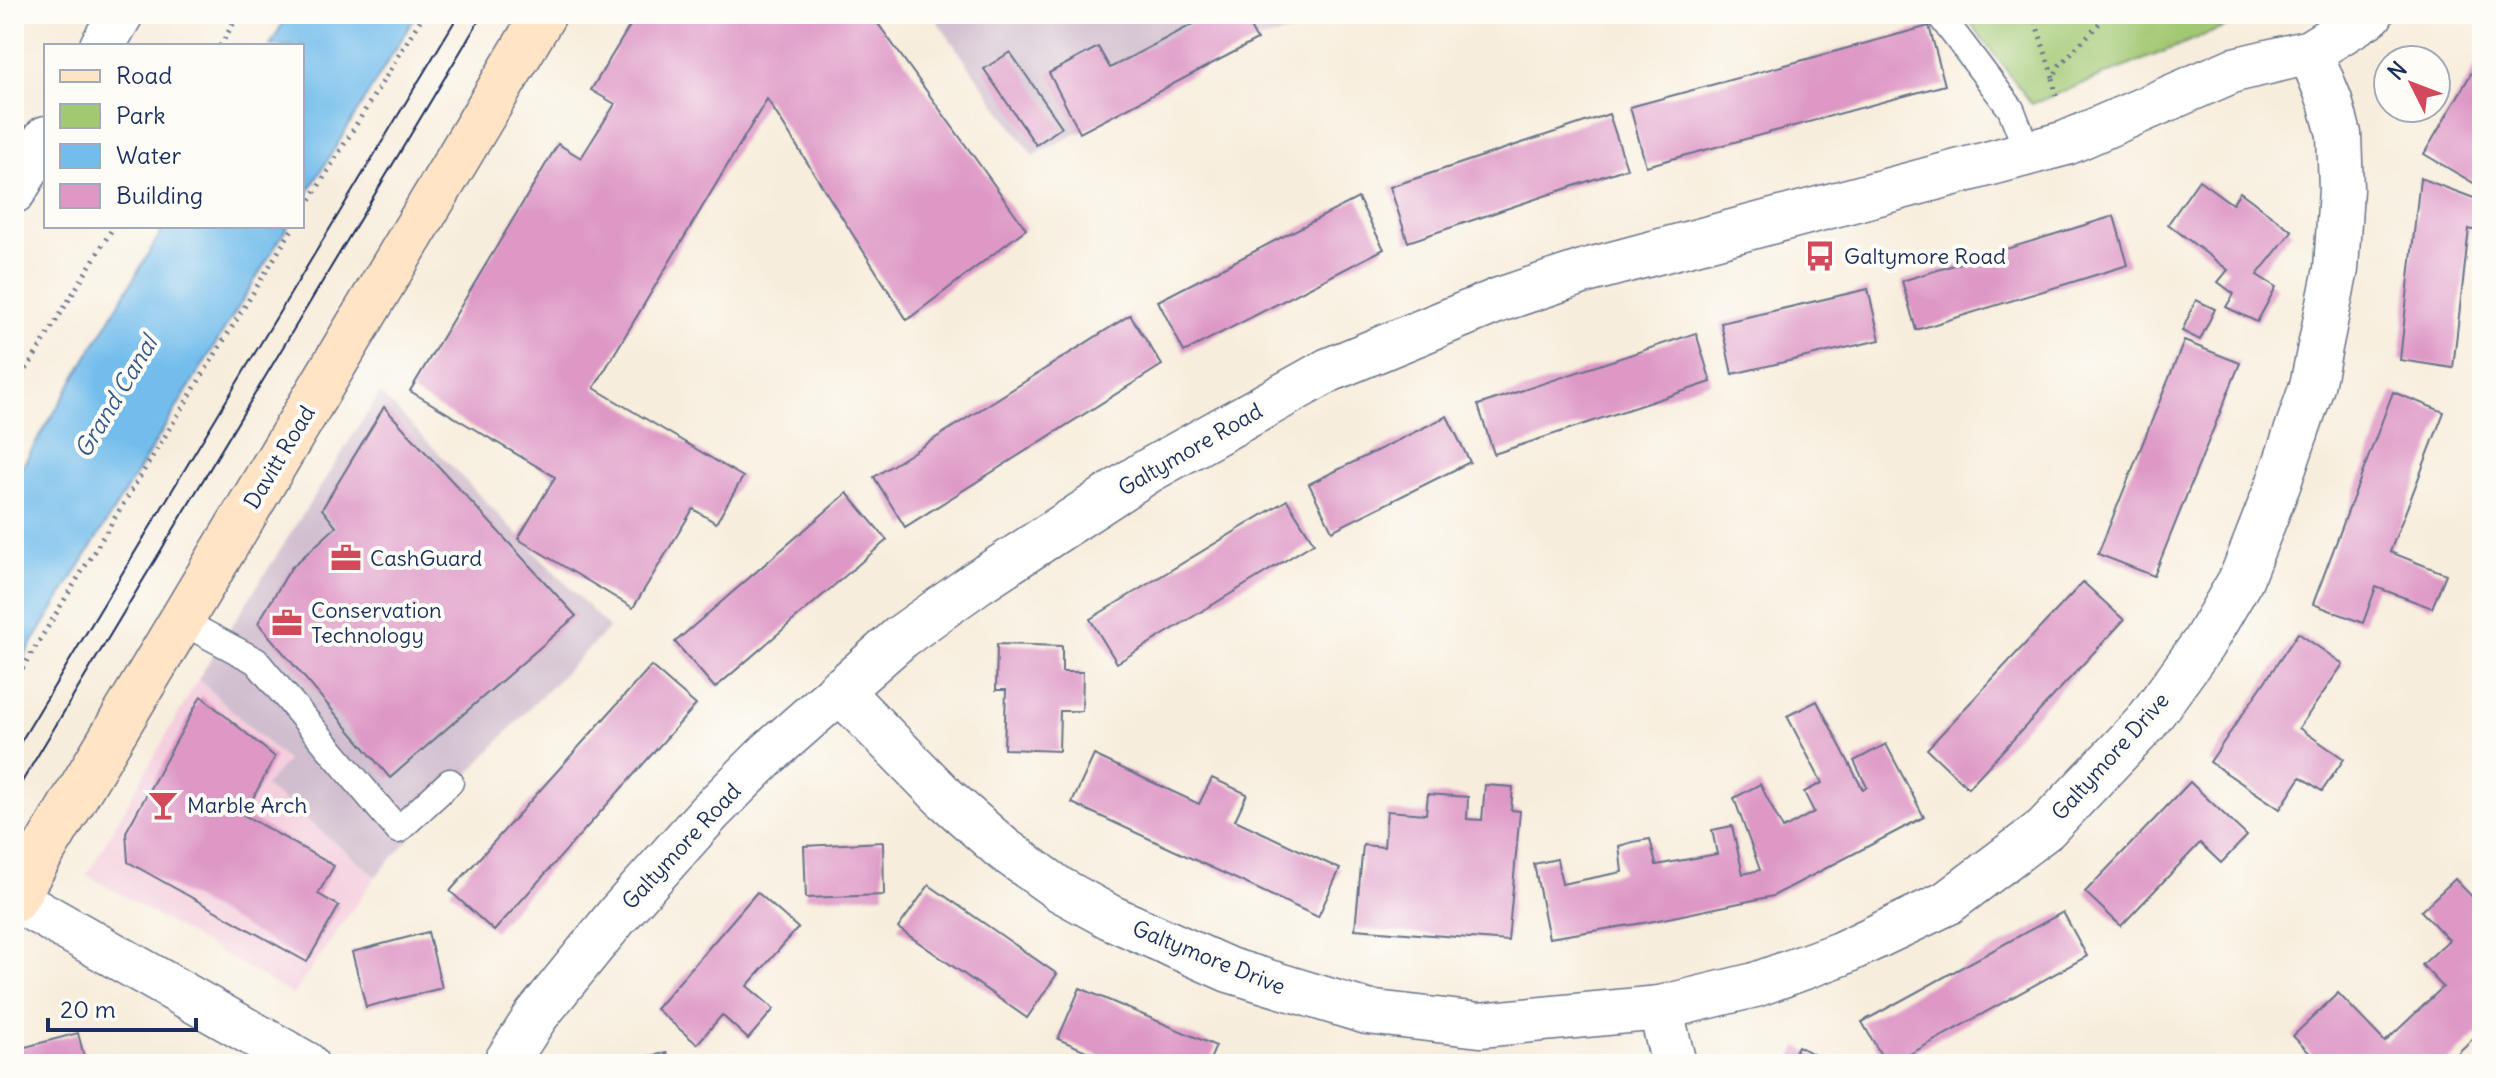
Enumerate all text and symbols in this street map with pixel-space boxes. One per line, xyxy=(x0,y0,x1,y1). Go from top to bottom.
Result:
legend xyxy=(44,44,304,228)
north arrow xyxy=(2372,44,2452,124)
text: N xyxy=(2382,56,2413,86)
text: Road xyxy=(116,60,172,90)
text: Park xyxy=(116,100,166,130)
text: Water xyxy=(116,140,181,170)
text: Building xyxy=(116,180,203,210)
bus stop icon: Galtymore Road xyxy=(1803,239,1837,273)
place label: Galtymore Road xyxy=(1844,242,2006,270)
water label: Grand Canal xyxy=(67,327,165,463)
street label: Galtymore Road xyxy=(1113,396,1267,502)
street label: Davitt Road xyxy=(237,400,321,514)
office icon: CashGuard xyxy=(329,541,363,575)
place label: CashGuard xyxy=(370,544,482,572)
place label: Conservation Technology xyxy=(311,596,442,649)
office icon: Conservation Technology xyxy=(270,606,304,640)
street label: Galtymore Drive xyxy=(2045,686,2175,826)
street label: Galtymore Road xyxy=(616,777,747,915)
bar icon: Marble Arch xyxy=(146,788,180,822)
place label: Marble Arch xyxy=(187,791,307,819)
street label: Galtymore Drive xyxy=(1128,914,1290,1000)
scale bar xyxy=(48,982,196,1032)
text: 20 m xyxy=(60,994,116,1024)

